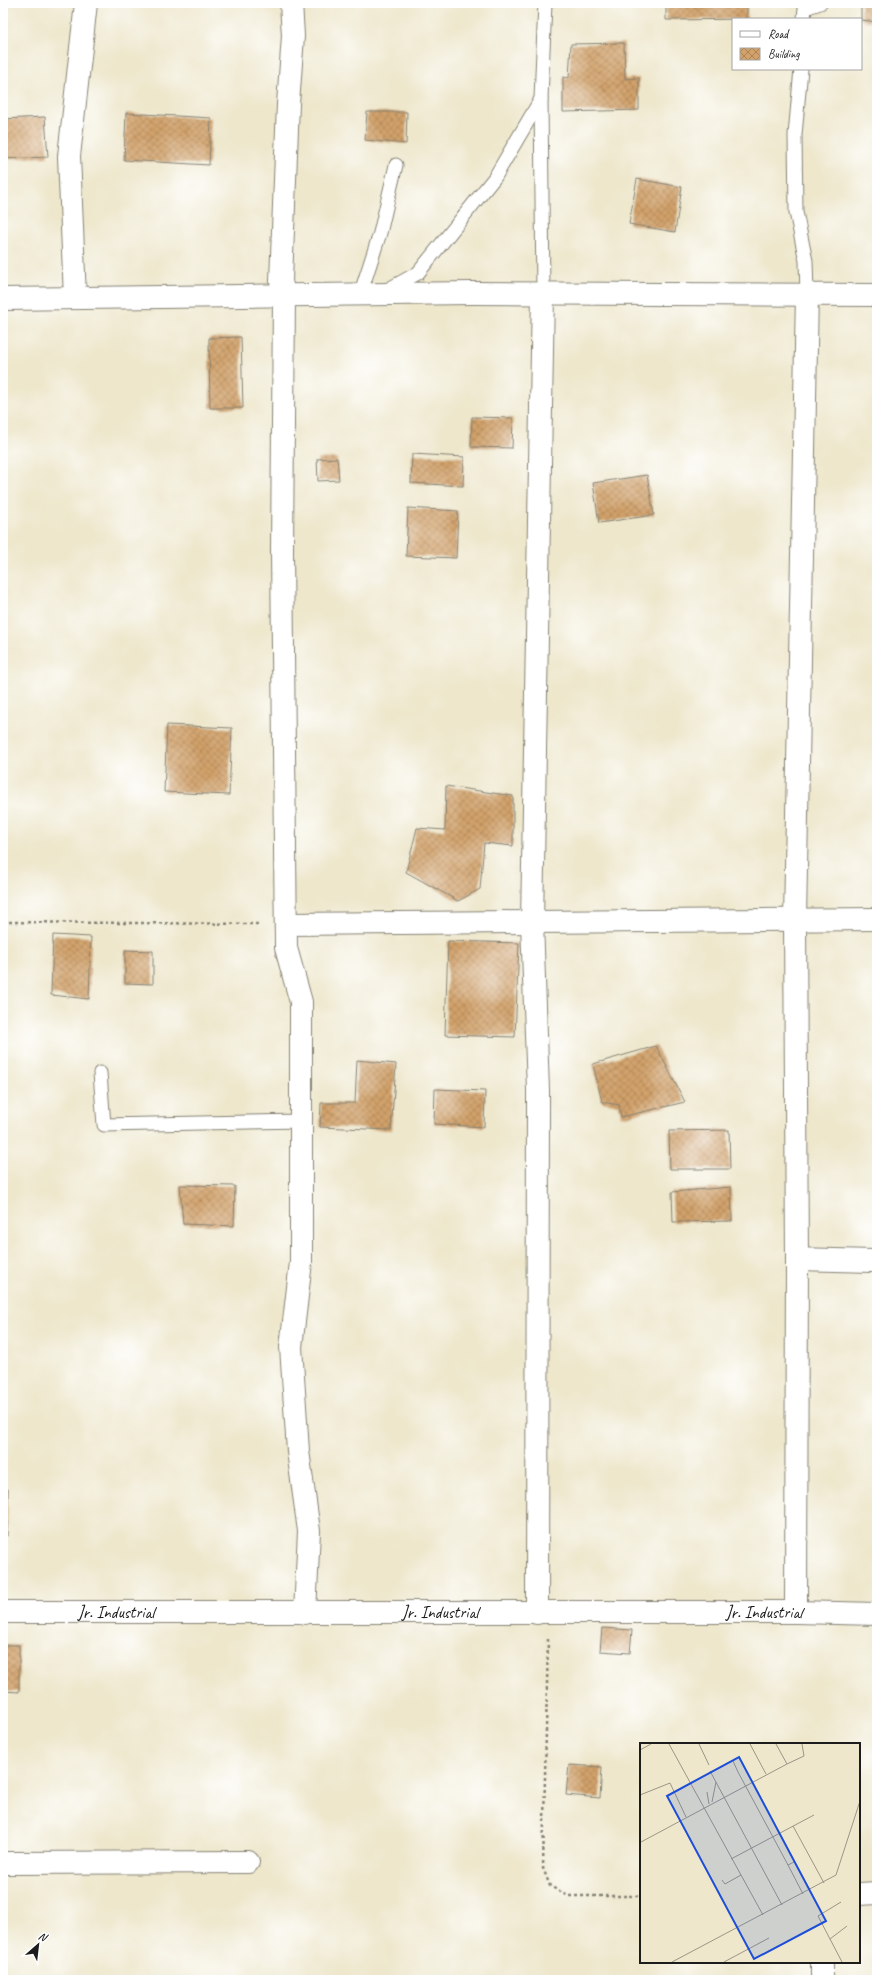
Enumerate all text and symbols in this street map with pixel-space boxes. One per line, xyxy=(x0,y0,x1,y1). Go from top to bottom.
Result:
legend xyxy=(732,18,862,70)
text: Road xyxy=(768,26,790,42)
text: Building xyxy=(768,46,800,62)
street label: Jr. Industrial xyxy=(77,1602,157,1623)
street label: Jr. Industrial xyxy=(401,1602,481,1623)
street label: Jr. Industrial xyxy=(725,1602,806,1623)
inset map xyxy=(640,1743,860,1963)
north arrow xyxy=(18,1925,58,1965)
text: N xyxy=(36,1928,51,1945)

